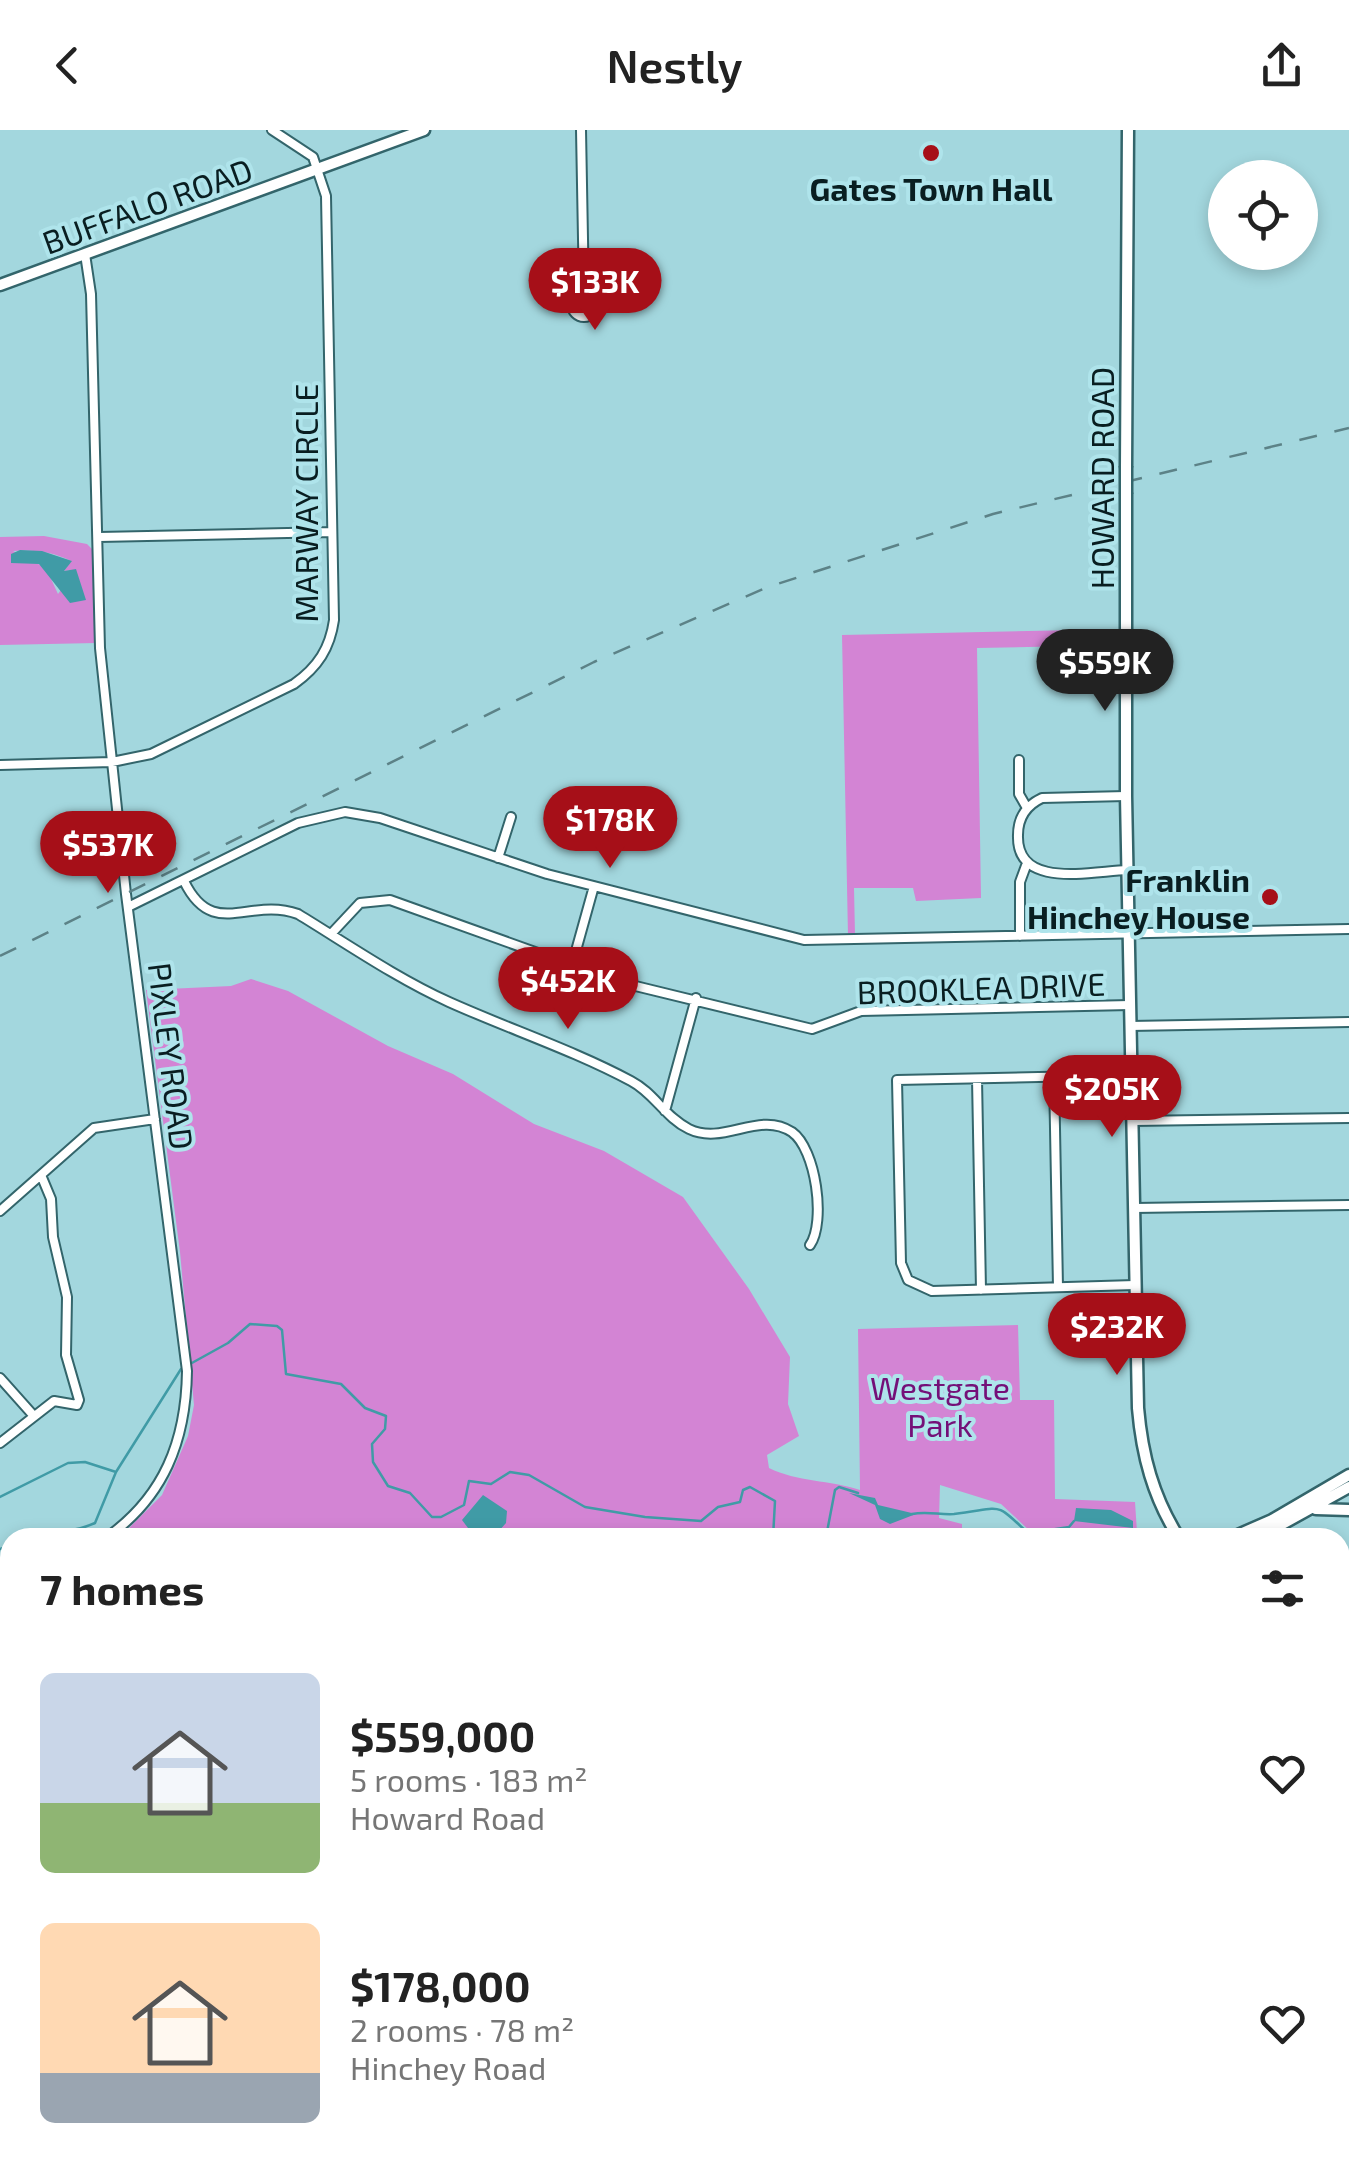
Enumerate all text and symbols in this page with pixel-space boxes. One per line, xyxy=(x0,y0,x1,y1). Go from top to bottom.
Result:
icon: back xyxy=(40,38,95,93)
text: Nestly xyxy=(606,38,743,92)
icon: share xyxy=(1254,38,1309,93)
marker: Gates Town Hall xyxy=(920,142,942,164)
street label: BUFFALO ROAD xyxy=(37,149,257,261)
map controls xyxy=(1208,160,1318,270)
button: locate xyxy=(1208,160,1318,270)
place label: Gates Town Hall xyxy=(810,169,1053,207)
pin: $133K xyxy=(525,248,665,333)
text: $133K xyxy=(551,261,639,299)
street label: HOWARD ROAD xyxy=(1082,367,1120,589)
street label: MARWAY CIRCLE xyxy=(286,383,324,623)
pin: $559K xyxy=(1035,629,1175,714)
text: $559K xyxy=(1058,642,1152,680)
pin: $178K xyxy=(540,786,680,871)
text: $178K xyxy=(565,799,655,837)
pin: $537K xyxy=(38,811,178,896)
text: $537K xyxy=(62,824,154,862)
place label: Franklin Hinchey House xyxy=(1027,860,1250,936)
marker: Franklin Hinchey House xyxy=(1259,886,1281,908)
pin: $452K xyxy=(498,947,638,1032)
street label: PIXLEY ROAD xyxy=(142,960,202,1152)
text: $452K xyxy=(520,960,616,998)
street label: BROOKLEA DRIVE xyxy=(856,964,1106,1010)
pin: $205K xyxy=(1042,1055,1182,1140)
text: $205K xyxy=(1064,1068,1160,1106)
pin: $232K xyxy=(1047,1293,1187,1378)
text: $232K xyxy=(1070,1306,1164,1344)
park label: Westgate Park xyxy=(870,1368,1010,1443)
icon: filters xyxy=(1255,1561,1310,1616)
text: 7 homes xyxy=(40,1563,204,1613)
text: $559,000 xyxy=(350,1710,535,1760)
icon: home xyxy=(120,1713,240,1833)
icon: heart xyxy=(1255,1746,1310,1801)
text: 5 rooms · 183 m² xyxy=(350,1760,588,1798)
text: Howard Road xyxy=(350,1798,545,1836)
text: $178,000 xyxy=(350,1960,531,2010)
icon: home xyxy=(120,1963,240,2083)
icon: heart xyxy=(1255,1996,1310,2051)
text: 2 rooms · 78 m² xyxy=(350,2010,574,2048)
text: Hinchey Road xyxy=(350,2048,546,2086)

